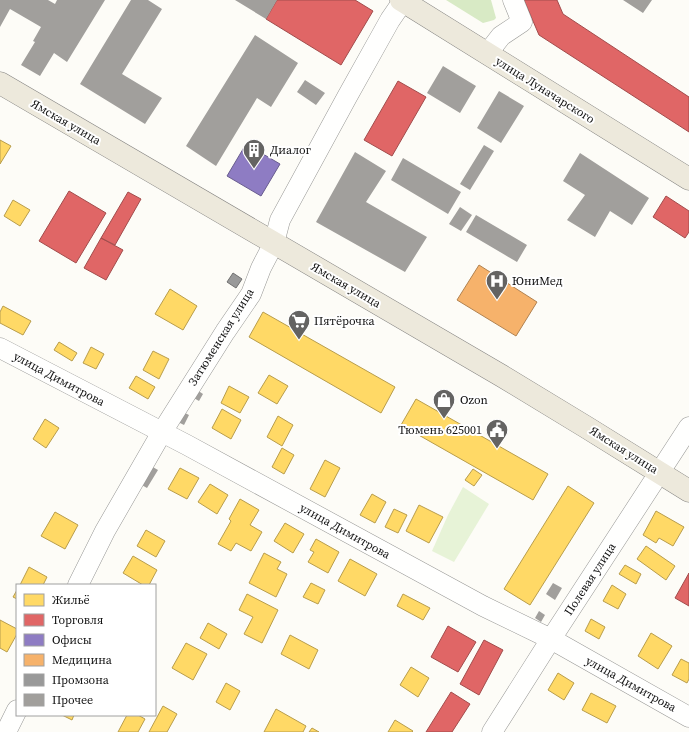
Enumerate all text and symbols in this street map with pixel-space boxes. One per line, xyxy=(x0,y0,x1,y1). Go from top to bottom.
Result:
street label: улица Луначарского xyxy=(492,53,598,127)
street label: Ямская улица xyxy=(28,96,104,149)
building icon: Диалог xyxy=(241,137,267,170)
place label: Диалог xyxy=(270,142,312,158)
street label: Ямская улица xyxy=(308,259,384,312)
hospital icon: ЮниМед xyxy=(484,268,510,301)
place label: ЮниМед xyxy=(512,273,563,289)
street label: Затюменская улица xyxy=(184,284,258,389)
supermarket icon: Пятёрочка xyxy=(286,308,312,341)
place label: Пятёрочка xyxy=(314,313,375,329)
street label: улица Димитрова xyxy=(10,348,108,410)
shop icon: Ozon xyxy=(431,387,457,420)
place label: Ozon xyxy=(460,392,488,408)
public building icon: Тюмень 625001 xyxy=(484,417,510,450)
place label: Тюмень 625001 xyxy=(398,422,482,438)
street label: Ямская улица xyxy=(587,423,662,478)
street label: улица Димитрова xyxy=(297,499,394,563)
street label: Полевая улица xyxy=(561,539,620,618)
legend xyxy=(16,584,156,716)
text: Жильё xyxy=(52,592,90,608)
text: Торговля xyxy=(52,612,103,628)
text: Офисы xyxy=(52,632,92,648)
text: Медицина xyxy=(52,652,113,668)
street label: улица Димитрова xyxy=(583,652,680,716)
text: Промзона xyxy=(52,672,110,688)
text: Прочее xyxy=(52,692,93,708)

